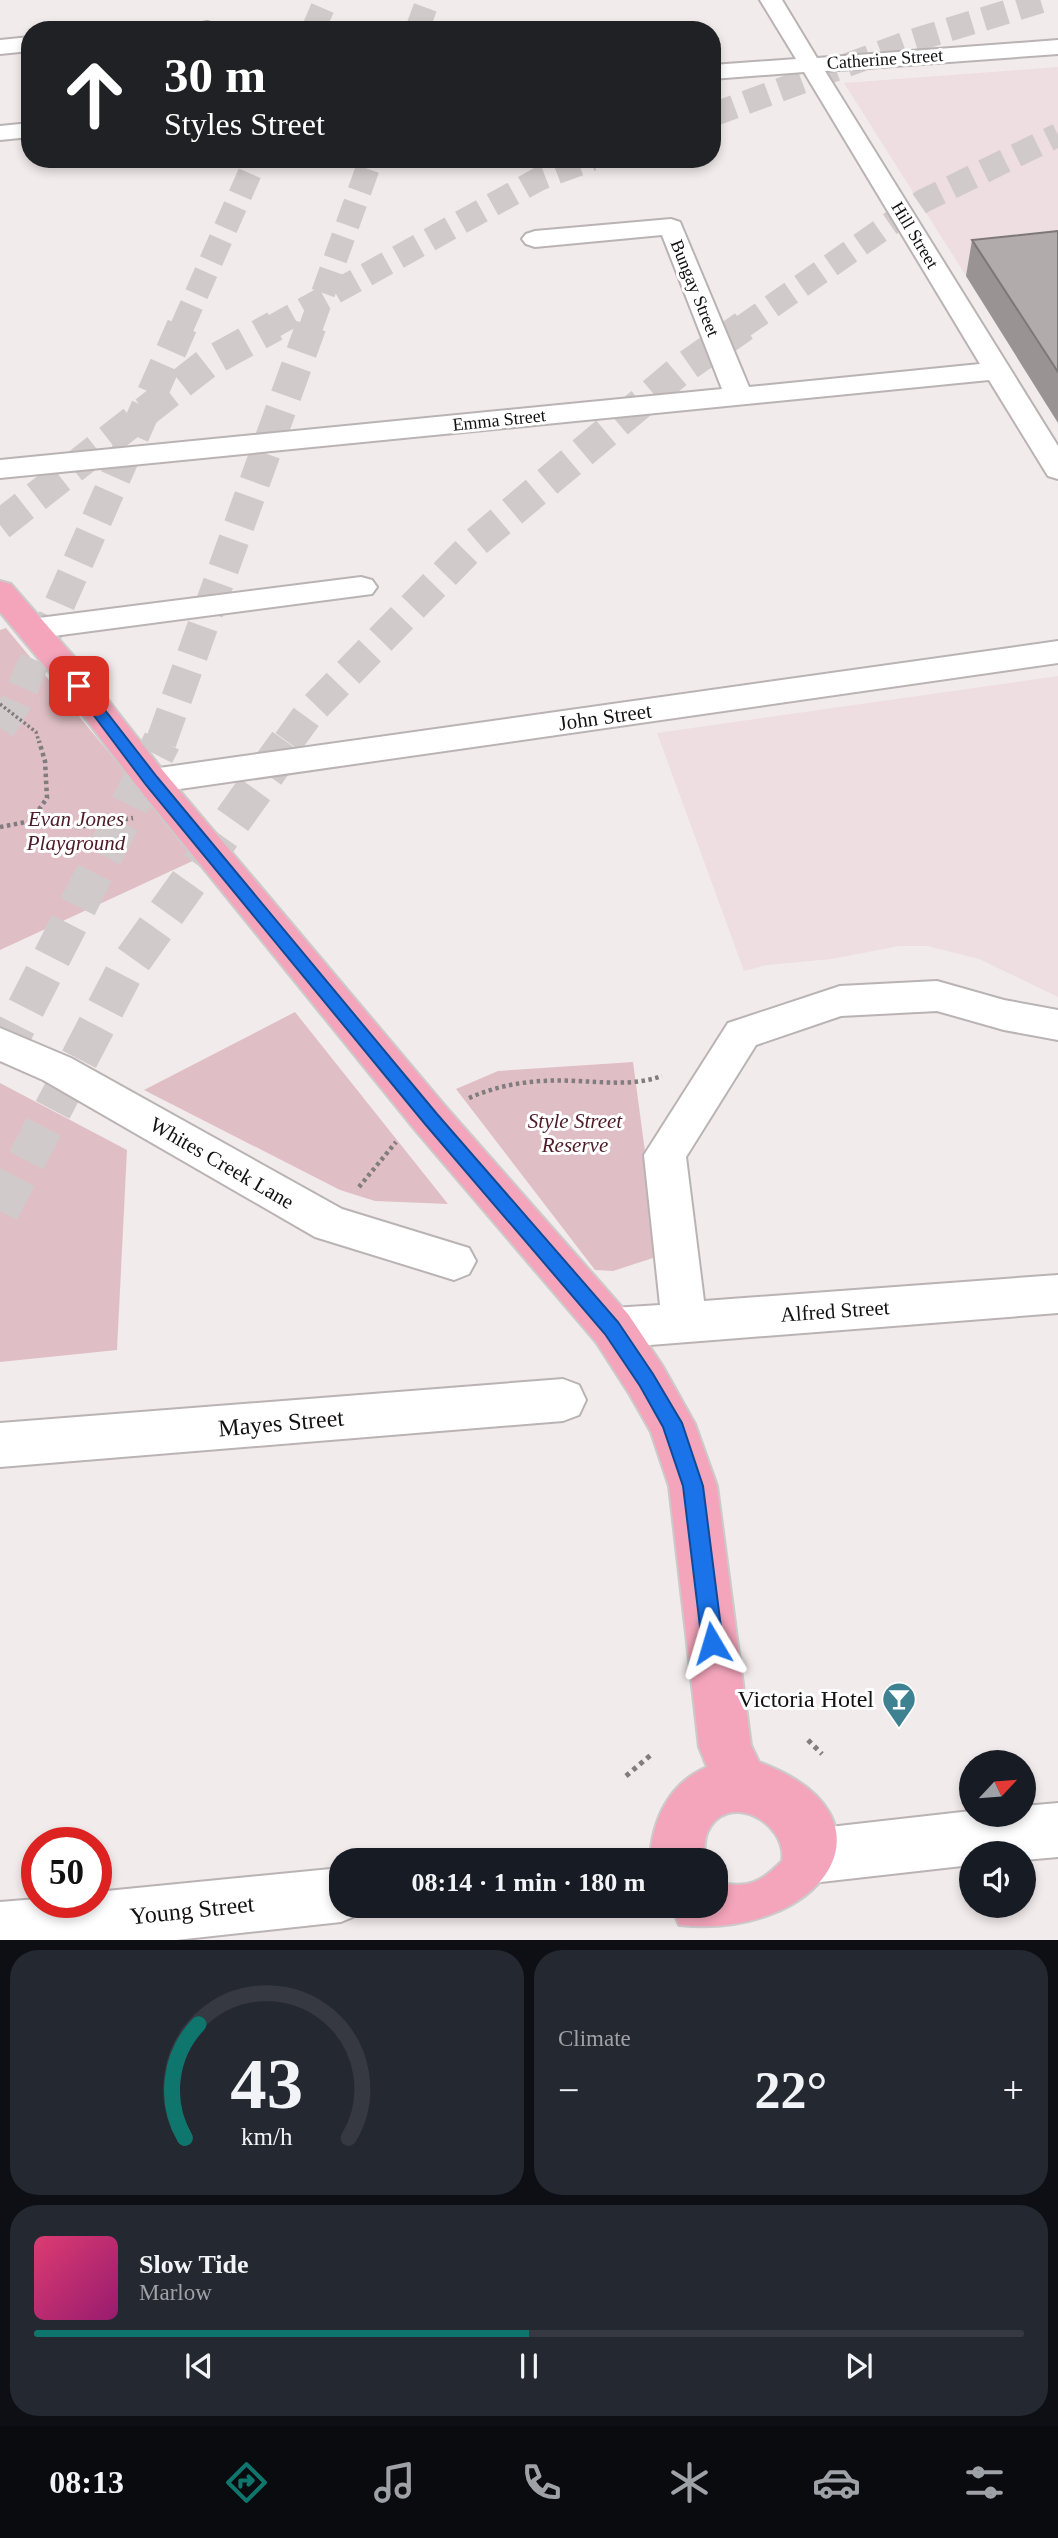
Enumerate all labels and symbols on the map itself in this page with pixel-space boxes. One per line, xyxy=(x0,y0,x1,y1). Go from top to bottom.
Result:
street label: Catherine Street xyxy=(826,45,944,73)
street label: Hill Street xyxy=(887,198,943,272)
street label: Bungay Street xyxy=(667,237,723,339)
street label: Emma Street xyxy=(451,405,547,435)
pin xyxy=(49,656,109,716)
street label: John Street xyxy=(557,699,653,735)
park label: Evan Jones Playground xyxy=(26,807,126,855)
park label: Style Street Reserve xyxy=(528,1109,623,1157)
street label: Whites Creek Lane xyxy=(146,1112,298,1214)
street label: Alfred Street xyxy=(780,1295,890,1327)
street label: Mayes Street xyxy=(217,1405,345,1441)
position arrow xyxy=(675,1606,749,1680)
bar icon: Victoria Hotel xyxy=(880,1680,918,1729)
place label: Victoria Hotel xyxy=(737,1686,874,1712)
north arrow xyxy=(959,1750,1036,1827)
speed limit sign: 50 xyxy=(21,1827,112,1918)
street label: Young Street xyxy=(129,1891,256,1929)

